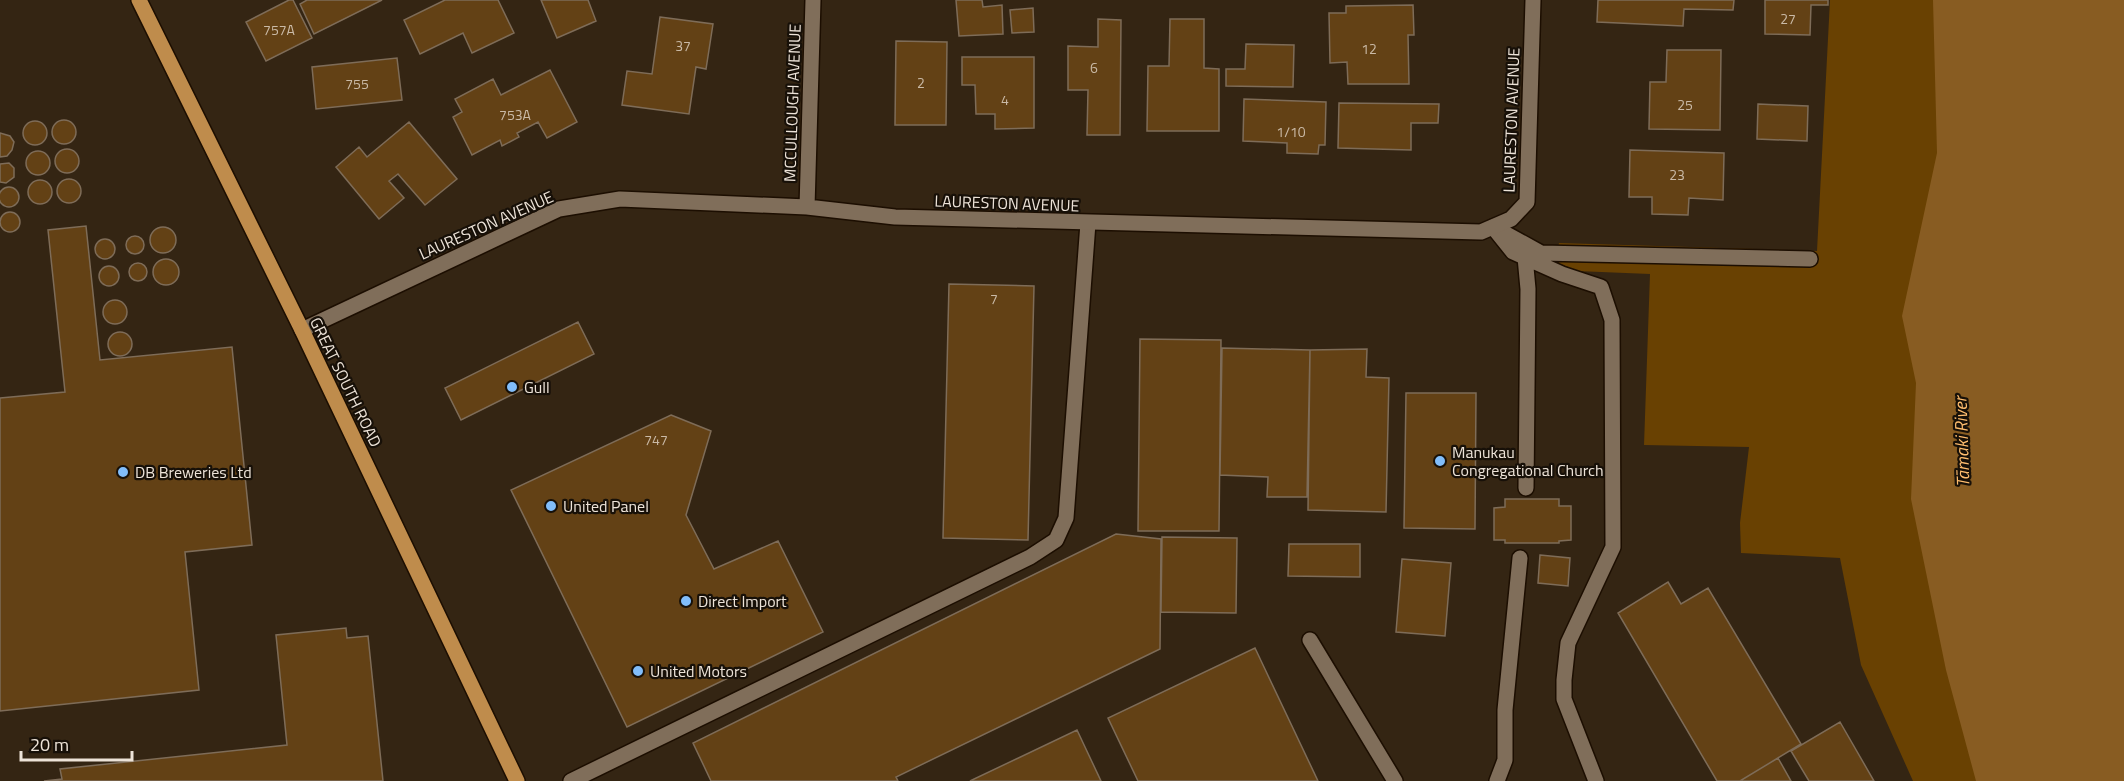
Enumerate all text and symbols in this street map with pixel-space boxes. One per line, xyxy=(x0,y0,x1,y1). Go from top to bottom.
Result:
house number: 27 xyxy=(1780,8,1796,29)
house number: 757A xyxy=(263,19,296,40)
street label: MCCULLOUGH AVENUE xyxy=(777,23,807,183)
house number: 37 xyxy=(675,35,691,56)
house number: 12 xyxy=(1361,38,1377,59)
street label: LAURESTON AVENUE xyxy=(1496,47,1526,193)
house number: 6 xyxy=(1090,57,1098,78)
house number: 2 xyxy=(917,72,925,93)
house number: 755 xyxy=(345,73,369,94)
house number: 4 xyxy=(1001,89,1009,110)
house number: 25 xyxy=(1677,94,1693,115)
house number: 753A xyxy=(499,104,532,125)
house number: 1/10 xyxy=(1276,121,1306,142)
house number: 23 xyxy=(1669,164,1685,185)
street label: LAURESTON AVENUE xyxy=(415,185,557,265)
street label: LAURESTON AVENUE xyxy=(934,188,1080,218)
house number: 7 xyxy=(990,288,998,309)
street label: GREAT SOUTH ROAD xyxy=(304,313,388,451)
place label: Gull xyxy=(524,375,550,399)
marker: Gull xyxy=(505,380,519,394)
water label: Tāmaki River xyxy=(1946,394,1977,488)
house number: 747 xyxy=(644,429,668,450)
place label: Manukau Congregational Church xyxy=(1452,440,1604,482)
marker: Manukau Congregational Church xyxy=(1433,454,1447,468)
place label: DB Breweries Ltd xyxy=(135,460,252,484)
marker: DB Breweries Ltd xyxy=(116,465,130,479)
place label: United Panel xyxy=(563,494,649,518)
marker: United Panel xyxy=(544,499,558,513)
place label: Direct Import xyxy=(698,589,787,613)
marker: Direct Import xyxy=(679,594,693,608)
place label: United Motors xyxy=(650,659,747,683)
marker: United Motors xyxy=(631,664,645,678)
scale bar xyxy=(21,724,132,762)
text: 20 m xyxy=(30,731,69,758)

